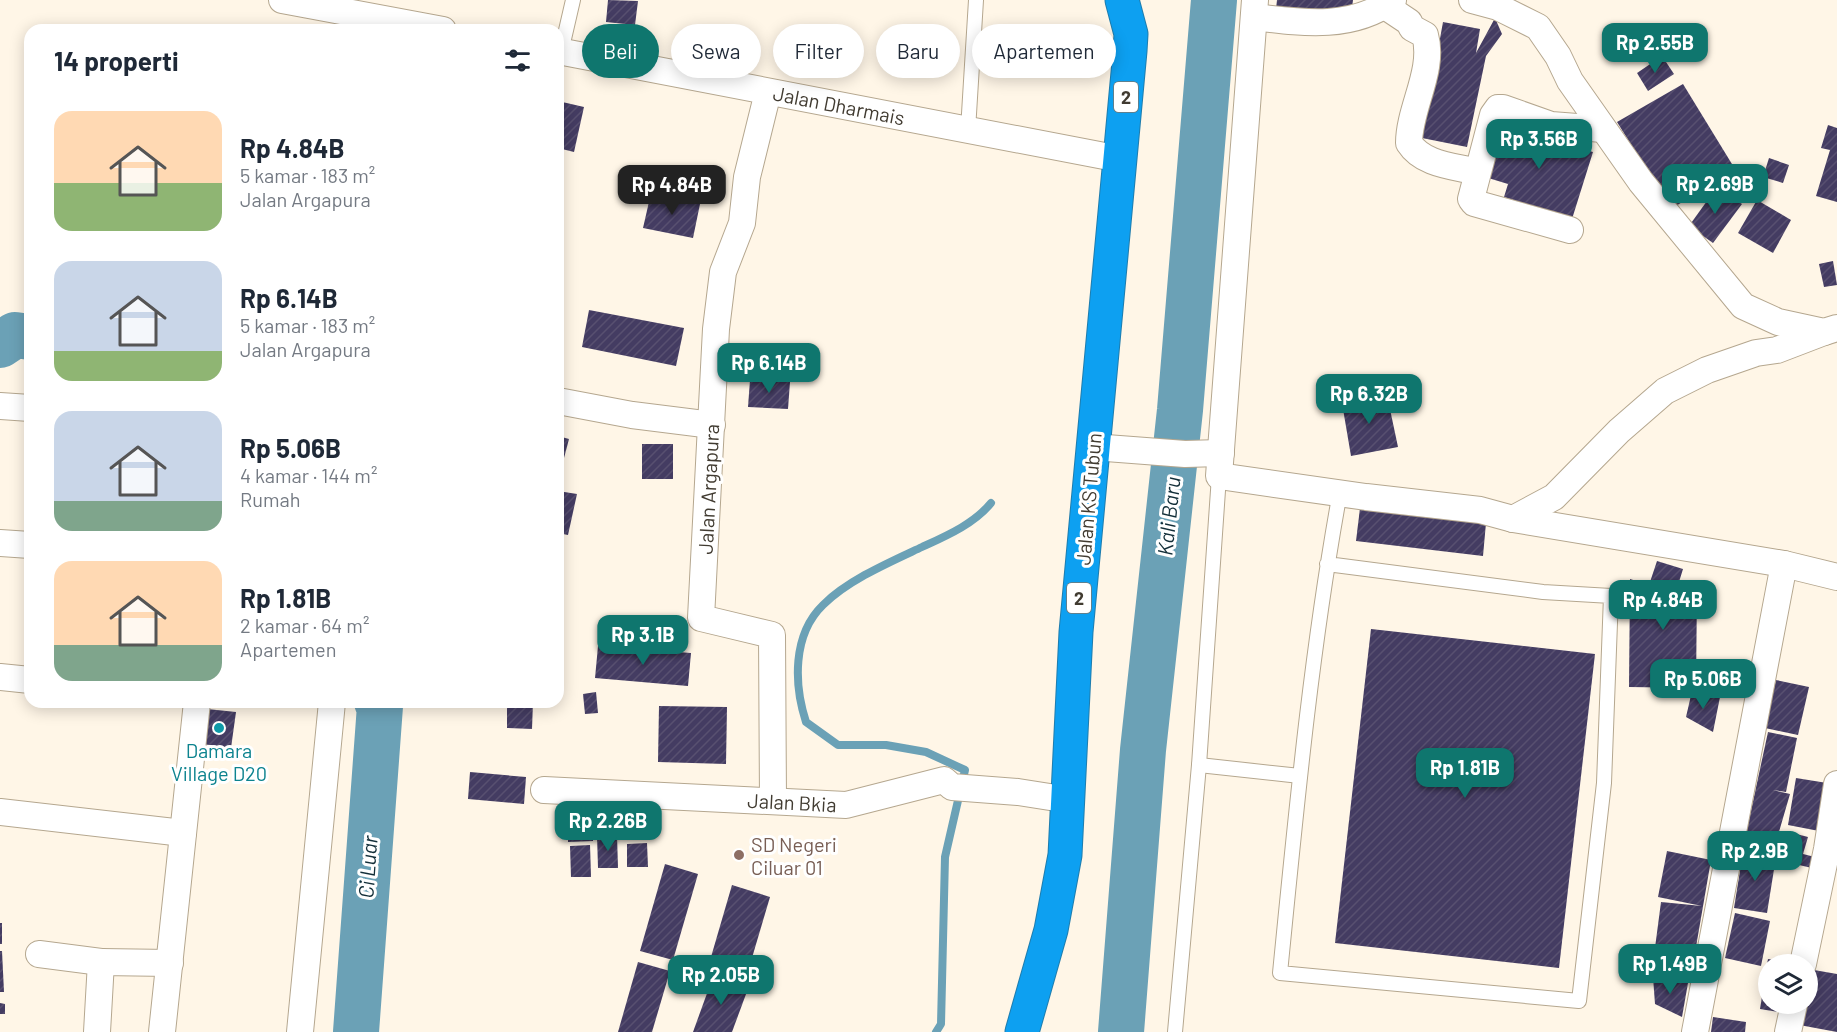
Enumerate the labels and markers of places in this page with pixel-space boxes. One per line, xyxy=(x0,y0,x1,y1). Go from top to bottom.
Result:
pin: Rp 2.55B xyxy=(1593,23,1717,74)
pin: Rp 3.56B xyxy=(1477,119,1601,170)
pin: Rp 2.69B xyxy=(1653,164,1777,215)
pin: Rp 4.84B xyxy=(610,165,734,216)
pin: Rp 6.14B xyxy=(707,343,831,394)
pin: Rp 6.32B xyxy=(1307,374,1431,425)
pin: Rp 4.84B xyxy=(1601,580,1725,631)
pin: Rp 3.1B xyxy=(588,615,698,666)
pin: Rp 5.06B xyxy=(1641,659,1765,710)
marker: Damara Village D20 xyxy=(212,721,226,735)
place label: Damara Village D20 xyxy=(171,738,267,785)
pin: Rp 1.81B xyxy=(1403,748,1527,799)
pin: Rp 2.26B xyxy=(546,801,670,852)
pin: Rp 2.9B xyxy=(1700,831,1810,882)
place label: SD Negeri Ciluar 01 xyxy=(751,832,837,879)
marker: SD Negeri Ciluar 01 xyxy=(732,848,746,862)
pin: Rp 1.49B xyxy=(1608,944,1732,995)
pin: Rp 2.05B xyxy=(659,955,783,1006)

